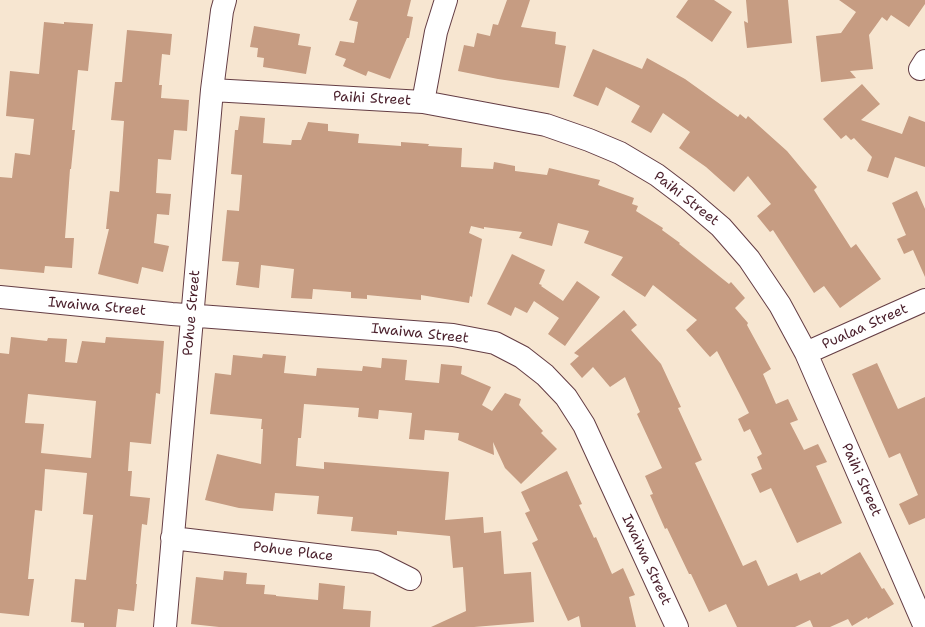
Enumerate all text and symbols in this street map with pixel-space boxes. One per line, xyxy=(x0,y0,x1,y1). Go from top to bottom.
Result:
street label: Paihi Street xyxy=(332,89,412,109)
street label: Paihi Street xyxy=(650,168,722,230)
street label: Pohue Street xyxy=(180,269,204,357)
street label: Iwaiwa Street xyxy=(47,294,147,320)
street label: Pualaa Street xyxy=(820,301,910,353)
street label: Iwaiwa Street xyxy=(370,321,470,347)
street label: Paihi Street xyxy=(837,441,885,519)
street label: Iwaiwa Street xyxy=(618,512,674,608)
street label: Pohue Place xyxy=(252,539,334,565)

